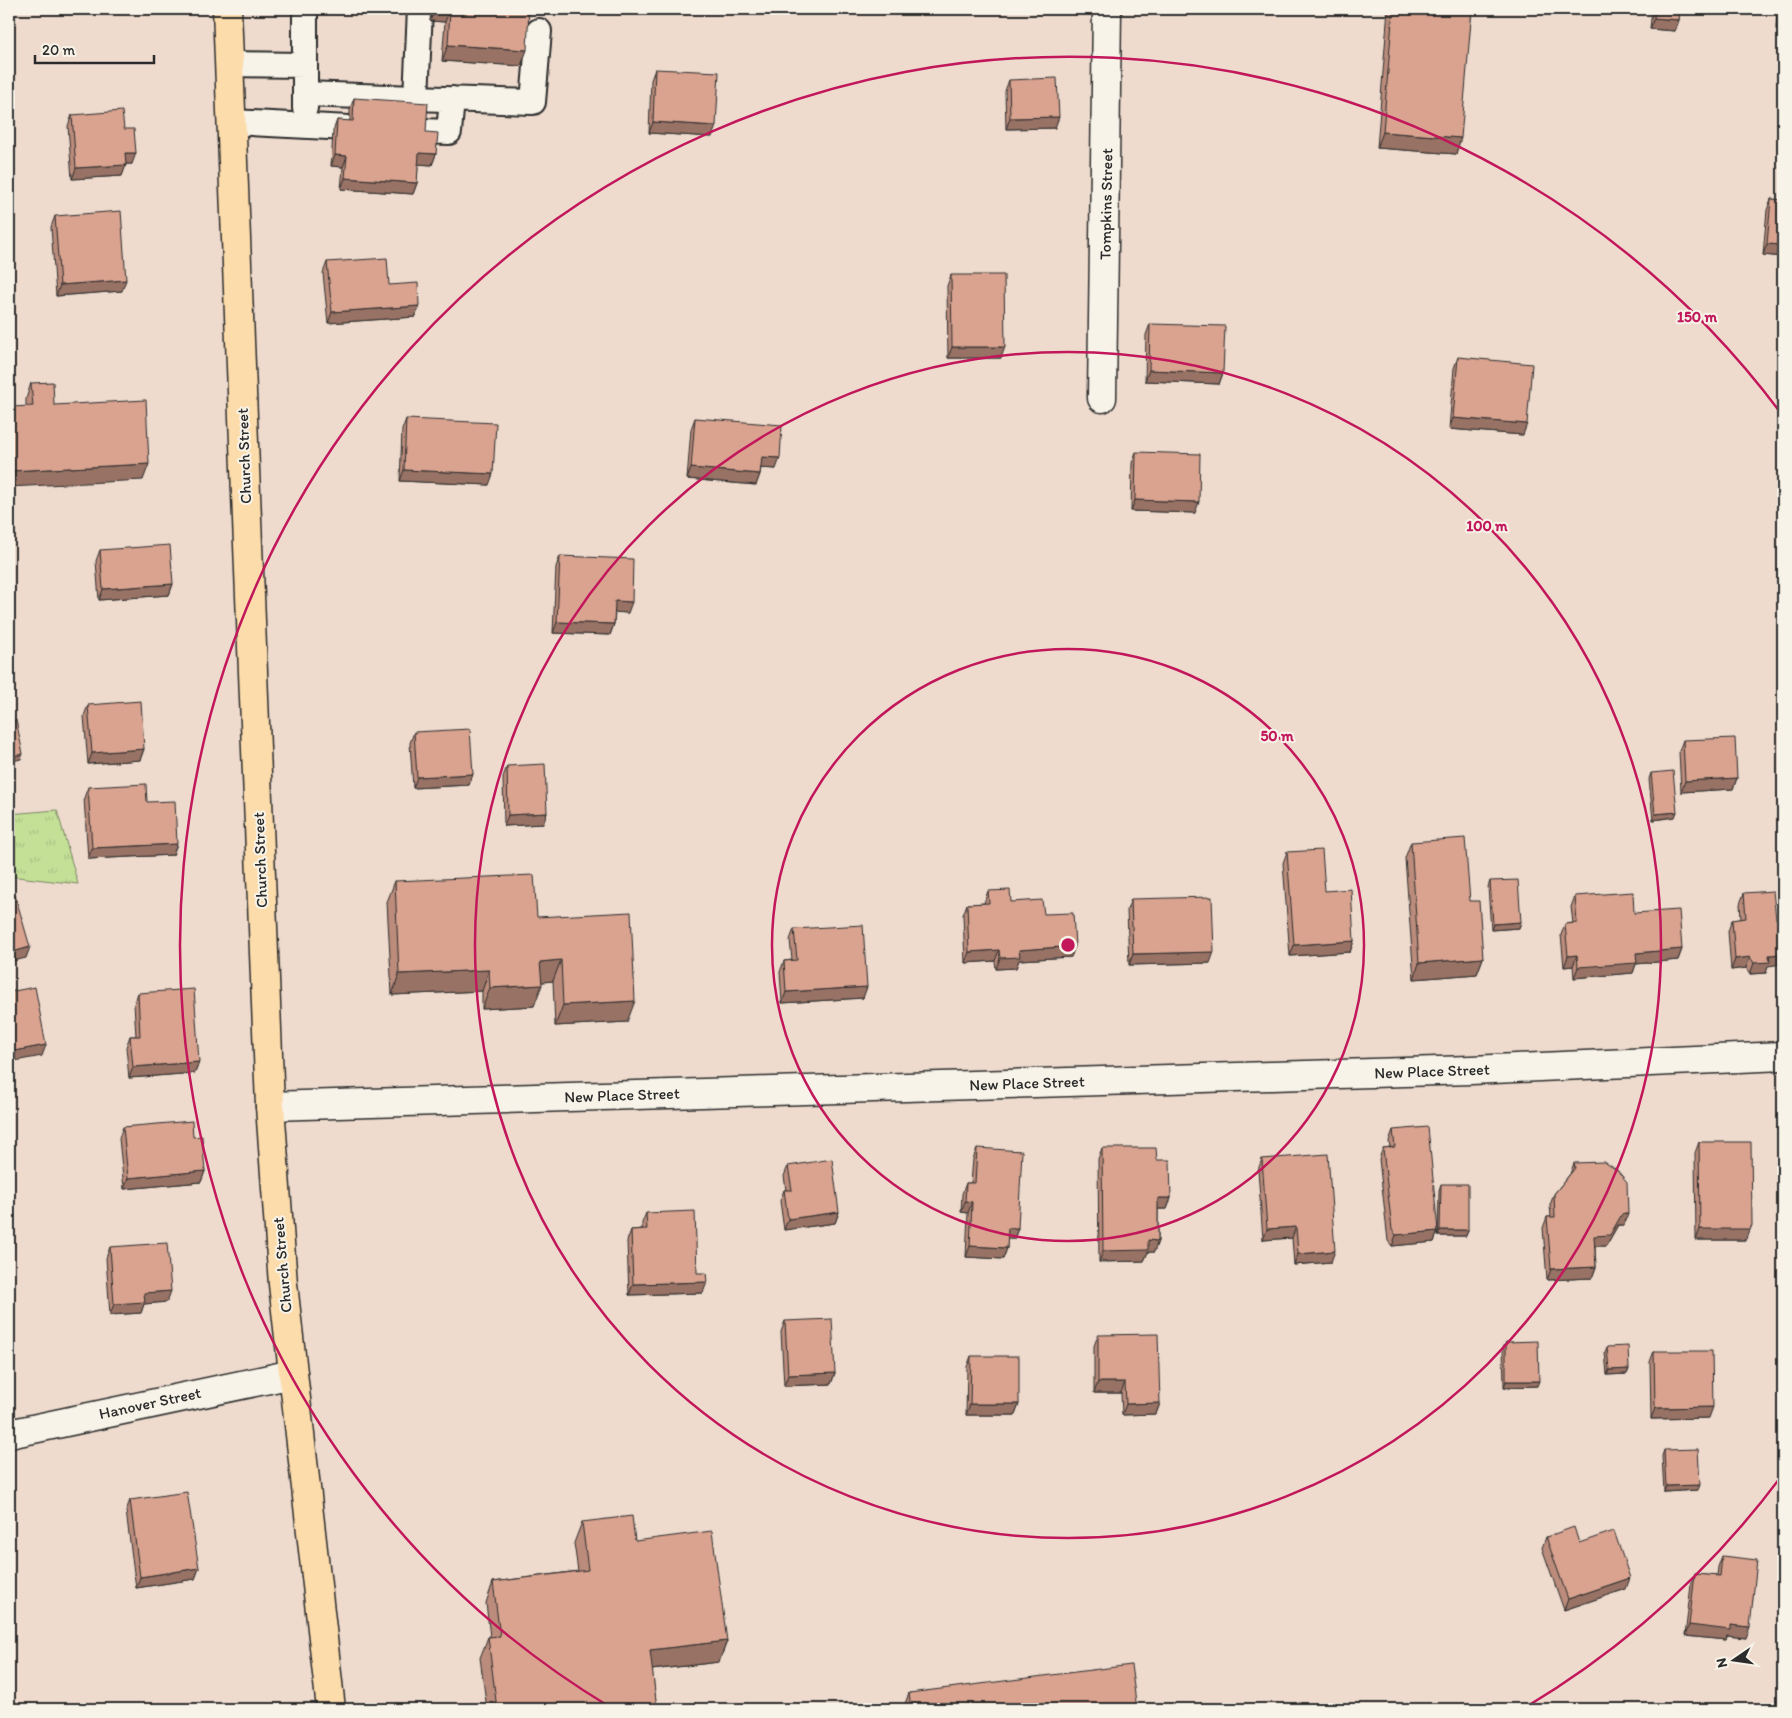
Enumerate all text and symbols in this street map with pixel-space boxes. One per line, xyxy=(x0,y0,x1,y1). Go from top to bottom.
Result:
scale bar xyxy=(35,32,154,64)
text: 20 m xyxy=(42,41,76,59)
street label: Tompkins Street xyxy=(1096,148,1116,260)
text: 150 m xyxy=(1677,308,1717,326)
street label: Church Street xyxy=(233,408,255,504)
text: 100 m xyxy=(1466,517,1508,535)
text: 50 m xyxy=(1260,727,1294,745)
street label: Church Street xyxy=(249,812,271,908)
centre of rings xyxy=(1059,936,1077,954)
street label: New Place Street xyxy=(1374,1059,1490,1083)
street label: New Place Street xyxy=(969,1071,1085,1095)
street label: New Place Street xyxy=(564,1083,680,1107)
street label: Church Street xyxy=(268,1216,296,1314)
street label: Hanover Street xyxy=(97,1383,203,1423)
north arrow xyxy=(1710,1636,1760,1686)
text: N xyxy=(1712,1656,1731,1669)

